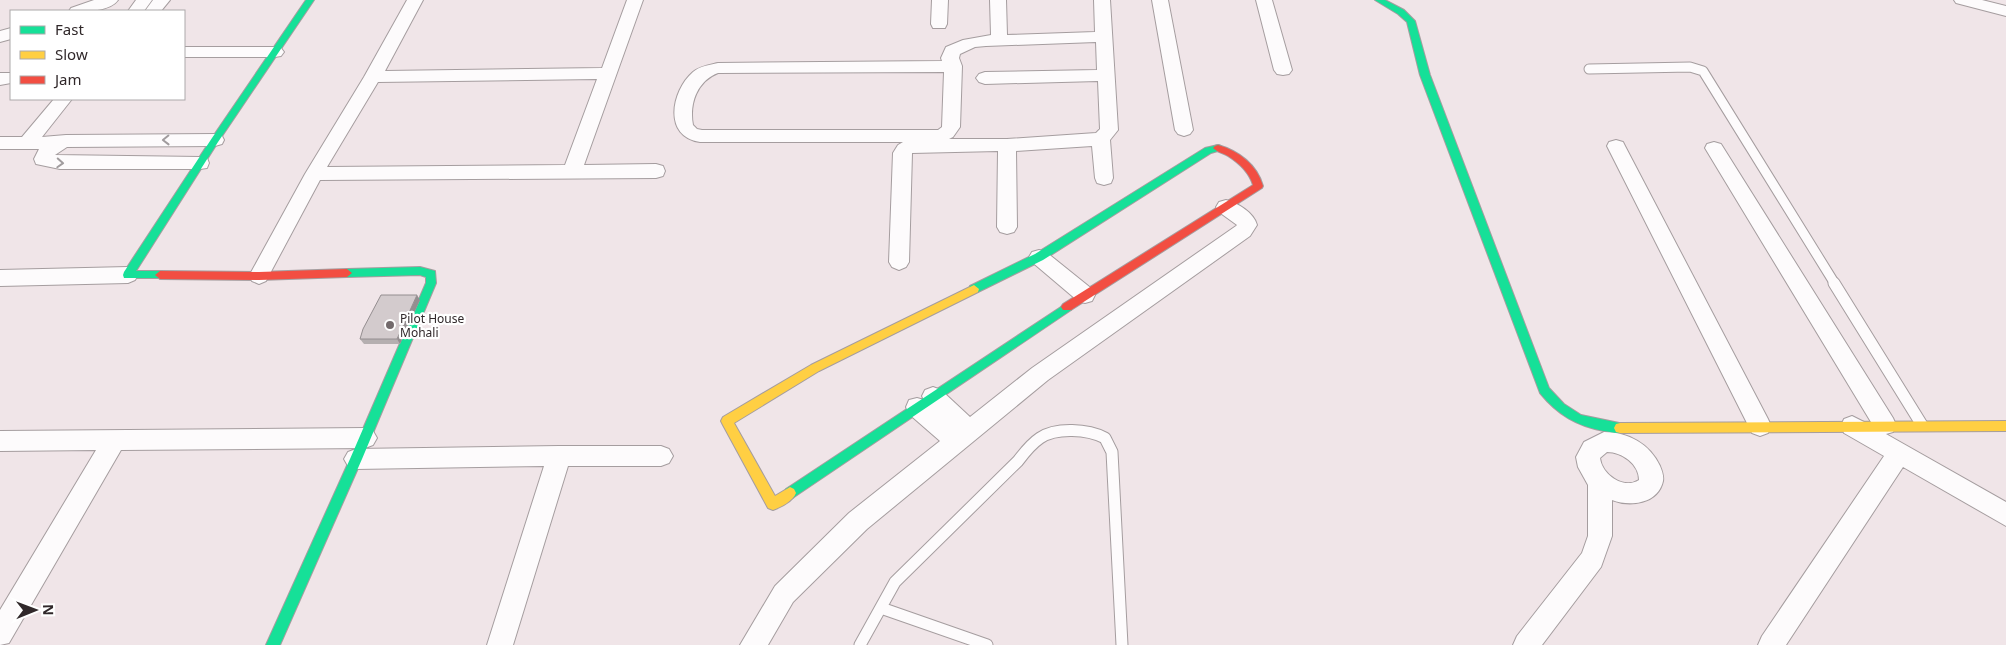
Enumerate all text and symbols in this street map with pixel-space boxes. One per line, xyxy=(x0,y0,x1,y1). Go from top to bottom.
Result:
legend xyxy=(10,10,185,100)
text: Fast xyxy=(55,19,84,39)
text: Slow xyxy=(55,44,88,64)
text: Jam xyxy=(53,69,82,89)
one-way arrow xyxy=(162,135,170,145)
one-way arrow xyxy=(56,158,64,168)
place label: Pilot House Mohali xyxy=(400,310,464,341)
marker: Pilot House Mohali xyxy=(384,319,396,331)
north arrow xyxy=(10,585,60,635)
text: N xyxy=(39,604,58,616)

